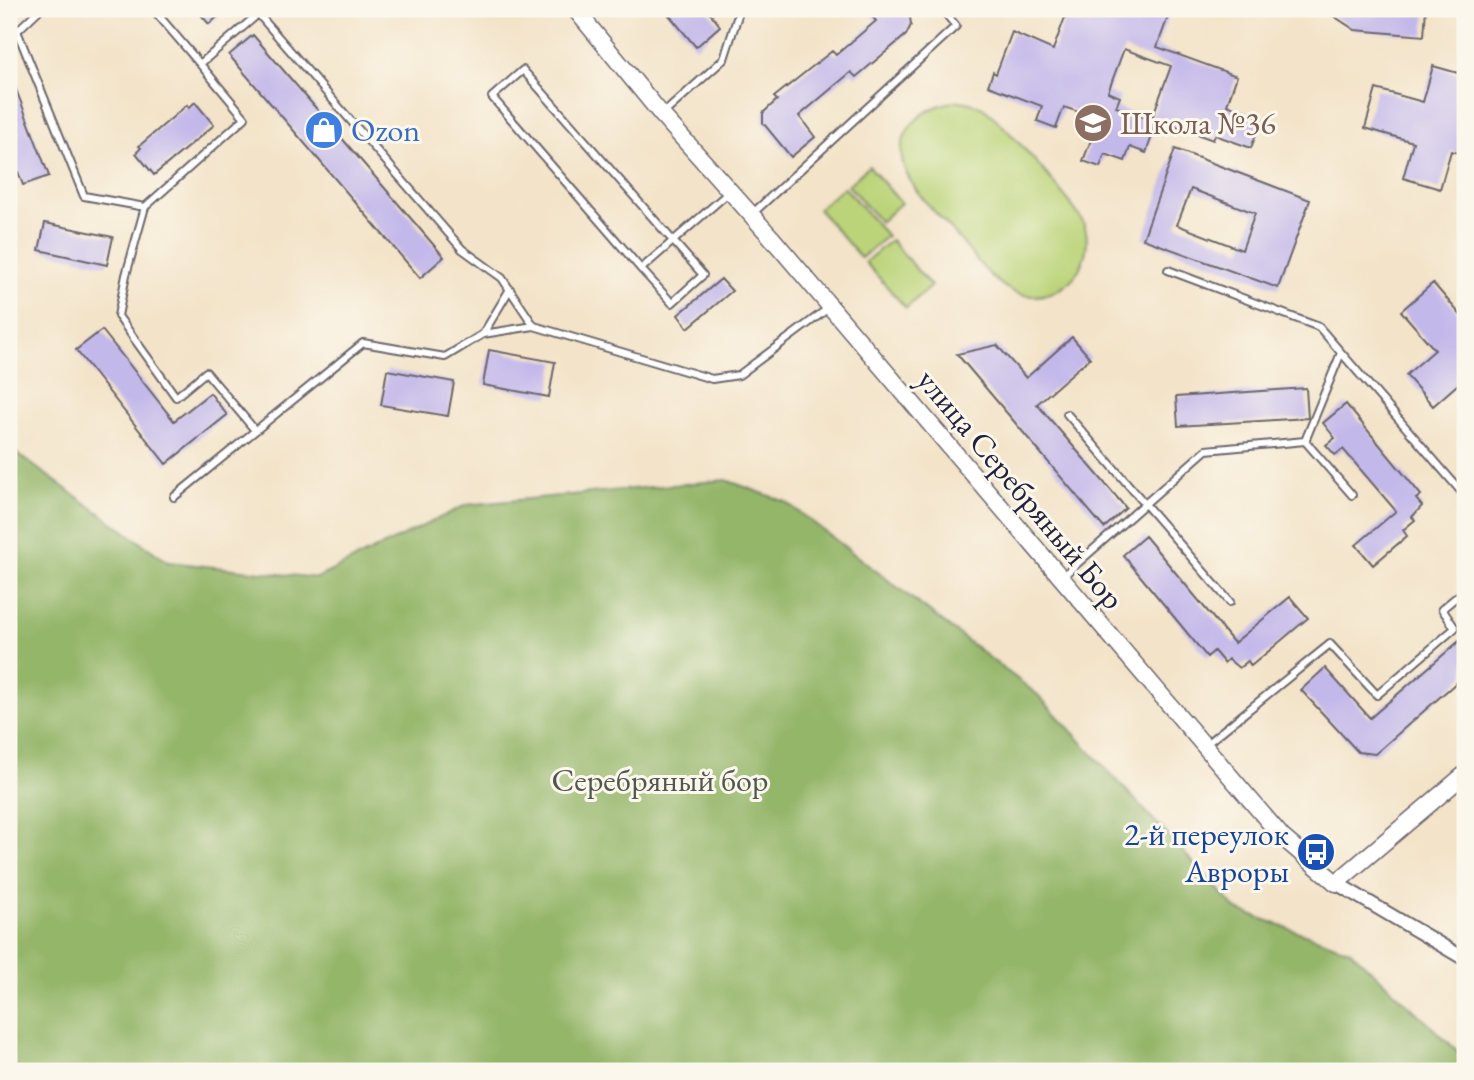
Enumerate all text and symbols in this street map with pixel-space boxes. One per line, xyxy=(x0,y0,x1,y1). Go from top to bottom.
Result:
school or university icon: Школа №36 xyxy=(1072,102,1114,144)
place label: Школа №36 xyxy=(1120,102,1276,144)
shop icon: Ozon xyxy=(303,109,345,151)
place label: Ozon xyxy=(351,109,420,151)
street label: улица Серебряный Бор xyxy=(908,360,1134,618)
park label: Серебряный бор xyxy=(552,759,768,801)
place label: 2-й переулок Авроры xyxy=(1124,813,1289,892)
bus stop icon: 2-й переулок Авроры xyxy=(1295,831,1337,873)

